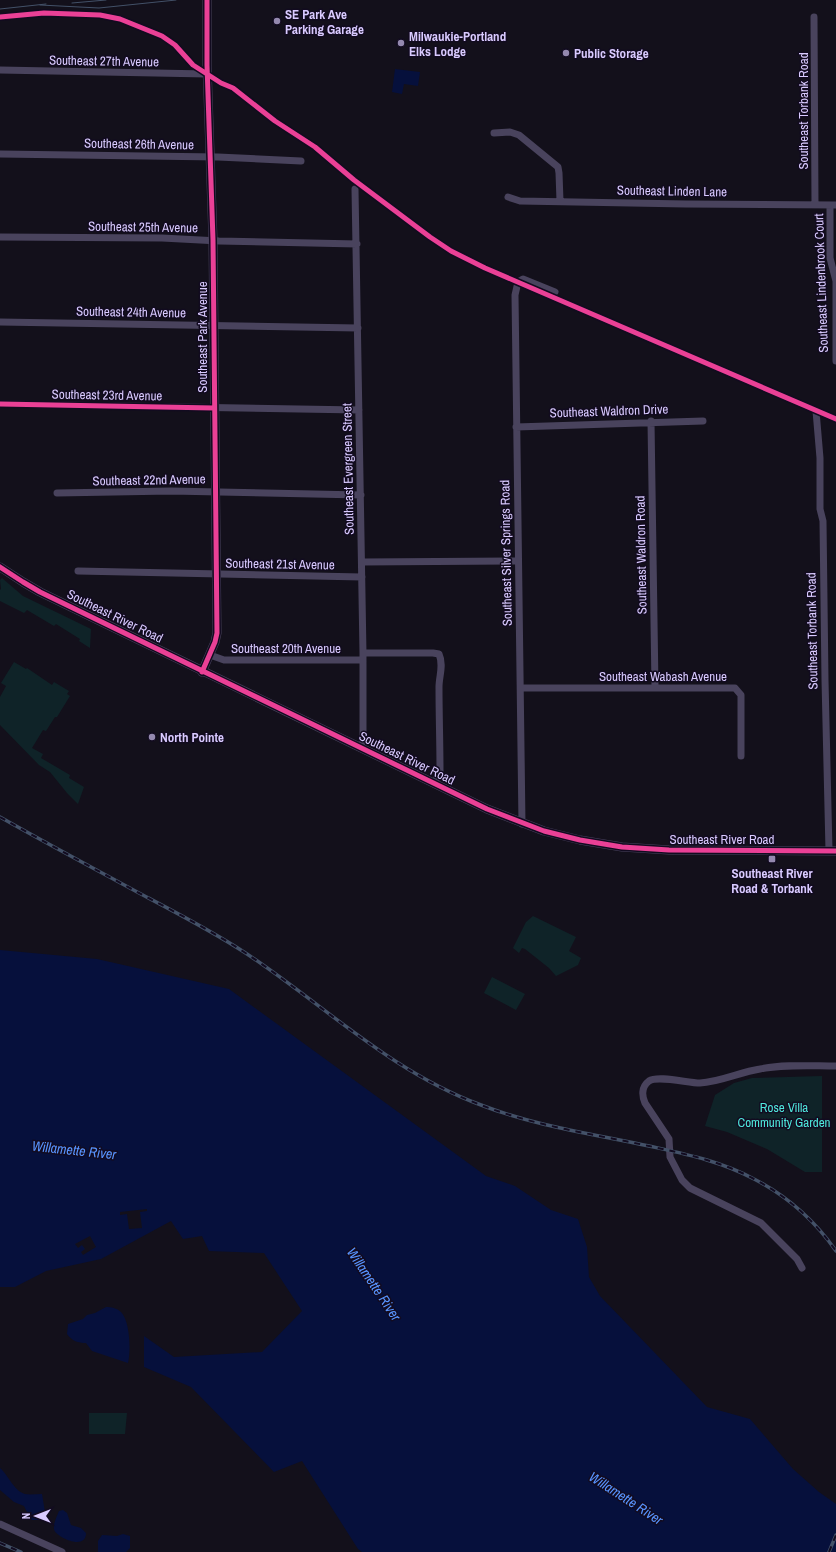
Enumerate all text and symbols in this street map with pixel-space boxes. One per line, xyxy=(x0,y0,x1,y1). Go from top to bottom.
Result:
place label: SE Park Ave Parking Garage xyxy=(285,6,364,38)
marker: SE Park Ave Parking Garage xyxy=(272,16,282,26)
place label: Milwaukie-Portland Elks Lodge xyxy=(409,28,506,60)
marker: Milwaukie-Portland Elks Lodge xyxy=(396,38,406,48)
place label: Public Storage xyxy=(574,45,649,62)
marker: Public Storage xyxy=(561,48,571,58)
street label: Southeast 27th Avenue xyxy=(49,52,159,70)
street label: Southeast Torbank Road xyxy=(795,52,812,170)
street label: Southeast 26th Avenue xyxy=(84,135,194,153)
street label: Southeast Linden Lane xyxy=(617,182,727,200)
street label: Southeast Lindenbrook Court xyxy=(810,213,832,353)
street label: Southeast 25th Avenue xyxy=(88,218,198,236)
street label: Southeast Park Avenue xyxy=(194,281,211,393)
street label: Southeast 24th Avenue xyxy=(76,303,186,321)
street label: Southeast 23rd Avenue xyxy=(52,386,163,404)
street label: Southeast Waldron Drive xyxy=(549,400,669,422)
street label: Southeast Evergreen Street xyxy=(338,403,358,535)
street label: Southeast 22nd Avenue xyxy=(92,471,206,489)
street label: Southeast Silver Springs Road xyxy=(496,480,516,626)
street label: Southeast Waldron Road xyxy=(631,495,651,614)
street label: Southeast 21st Avenue xyxy=(225,555,335,573)
street label: Southeast Torbank Road xyxy=(802,572,822,690)
street label: Southeast River Road xyxy=(64,585,166,647)
street label: Southeast 20th Avenue xyxy=(231,640,341,657)
street label: Southeast Wabash Avenue xyxy=(599,668,727,685)
street label: Southeast River Road xyxy=(356,727,458,789)
place label: North Pointe xyxy=(160,729,224,746)
marker: North Pointe xyxy=(147,732,157,742)
street label: Southeast River Road xyxy=(670,831,775,848)
marker: Southeast River Road & Torbank xyxy=(767,854,777,864)
place label: Southeast River Road & Torbank xyxy=(731,865,813,897)
park label: Rose Villa Community Garden xyxy=(737,1099,831,1131)
water label: Willamette River xyxy=(31,1137,118,1163)
water label: Willamette River xyxy=(343,1244,406,1325)
water label: Willamette River xyxy=(586,1467,667,1529)
north arrow xyxy=(16,1496,56,1536)
text: N xyxy=(19,1513,33,1519)

